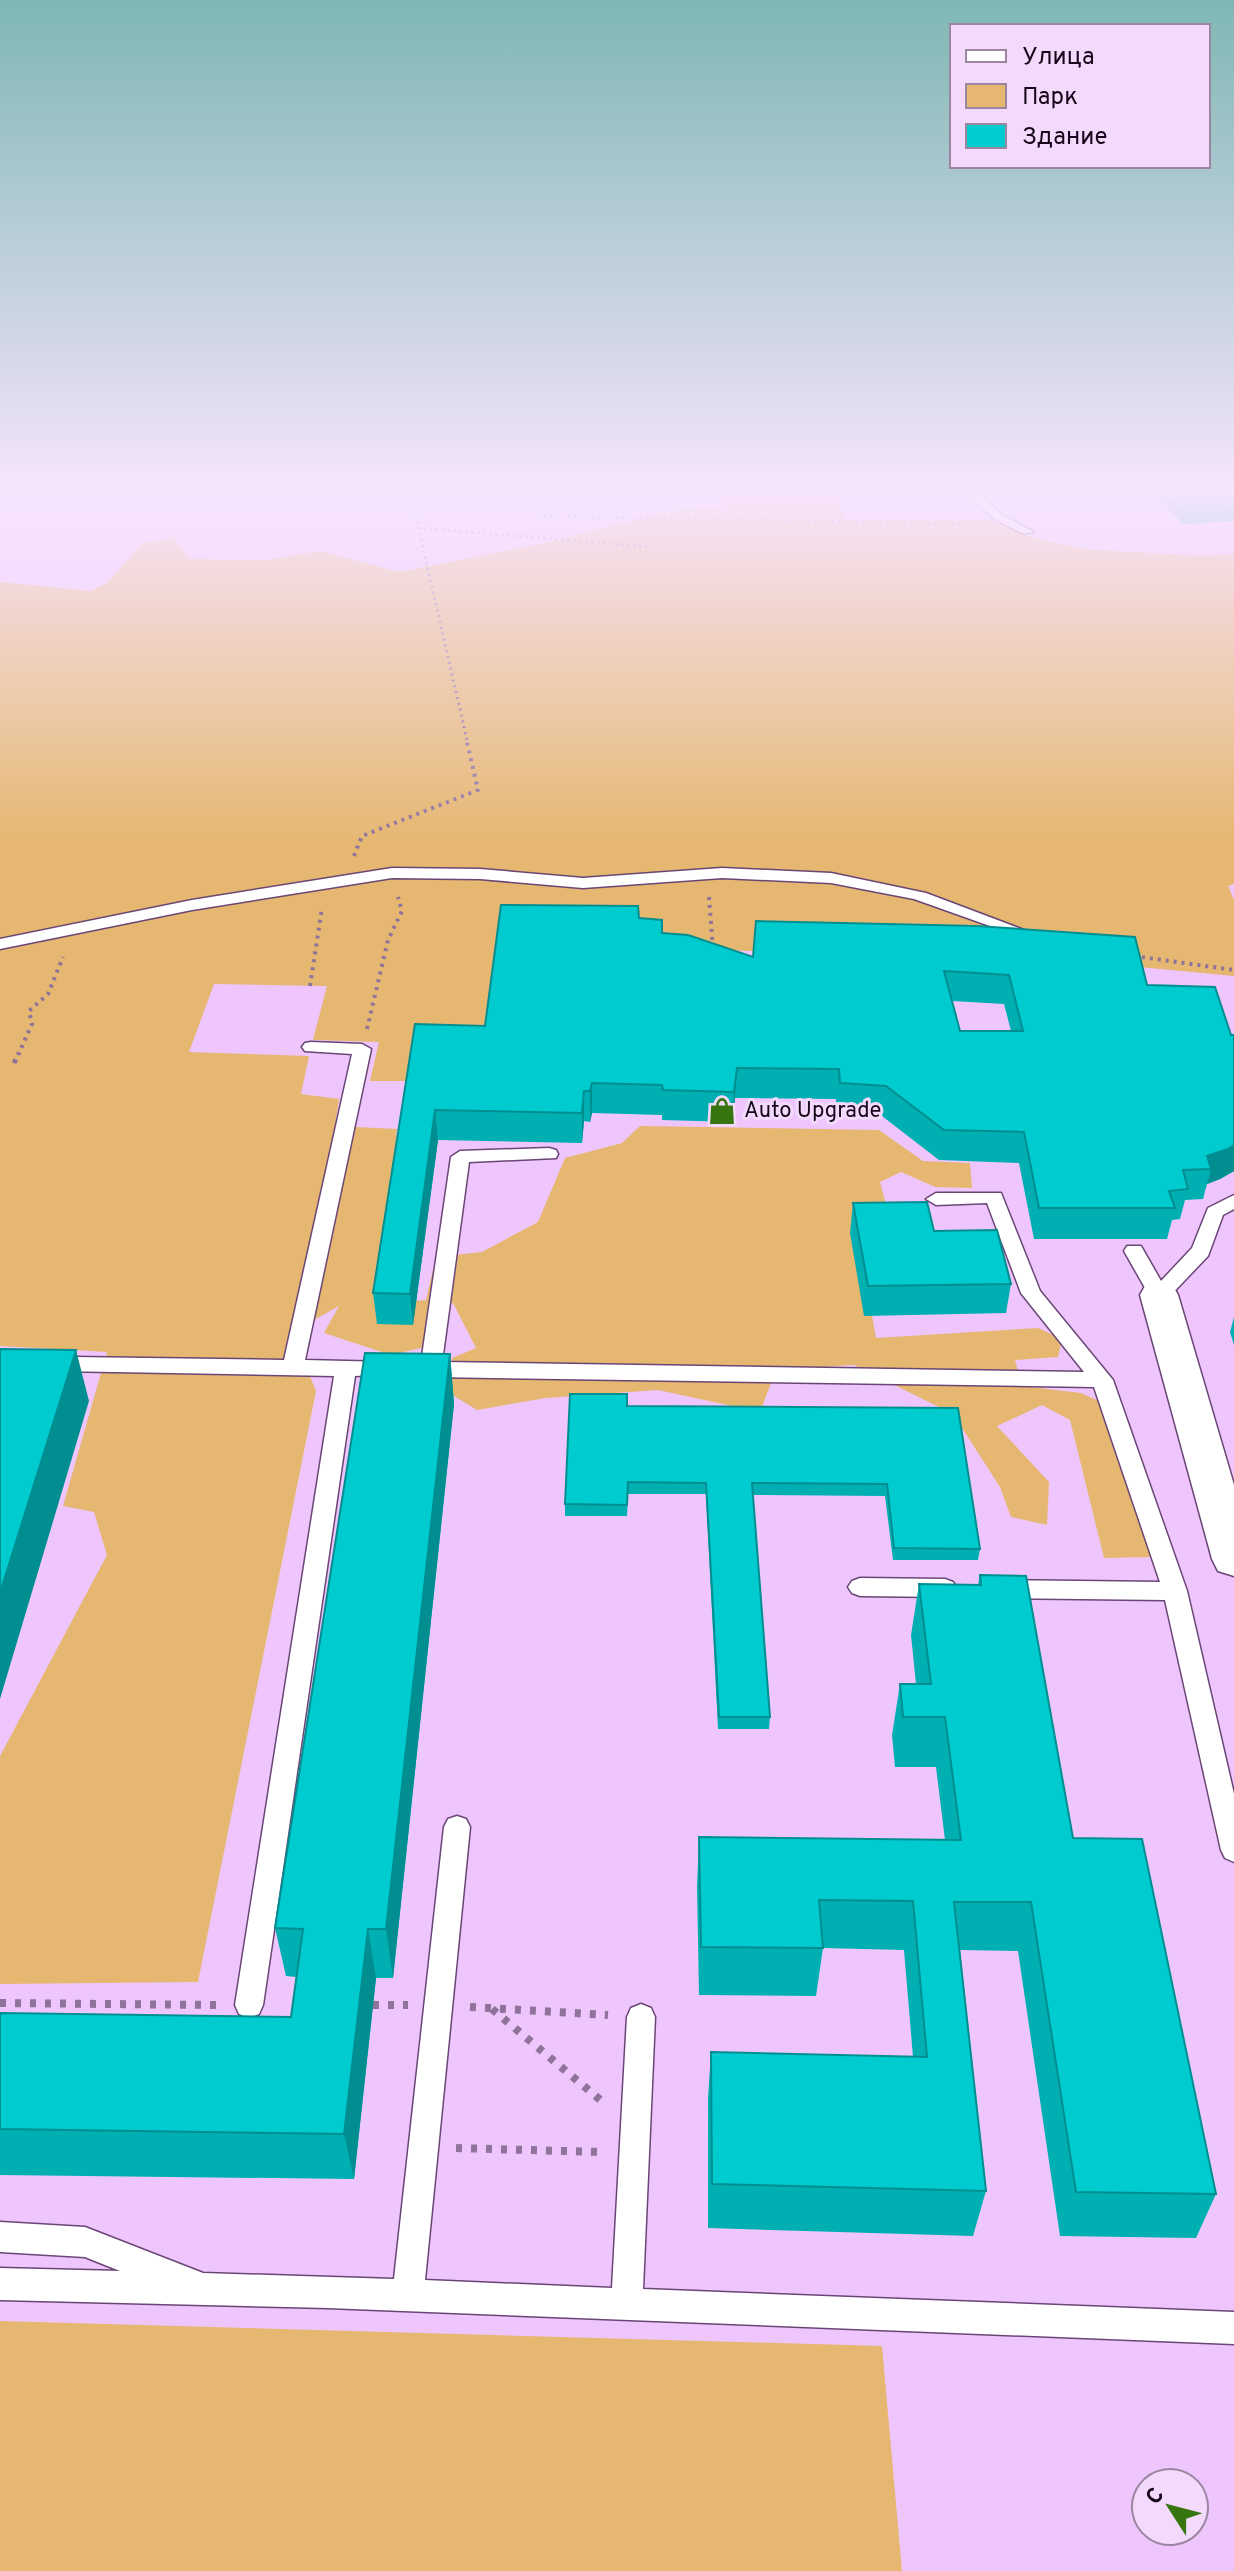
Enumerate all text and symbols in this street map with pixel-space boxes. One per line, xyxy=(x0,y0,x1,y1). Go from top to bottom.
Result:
legend xyxy=(950,24,1210,168)
text: Улица xyxy=(1022,43,1095,73)
text: Парк xyxy=(1022,83,1078,113)
text: Здание xyxy=(1022,123,1108,153)
shop icon: Auto Upgrade xyxy=(707,1096,737,1126)
place label: Auto Upgrade xyxy=(744,1098,881,1125)
north arrow xyxy=(1130,2467,1210,2547)
text: С xyxy=(1141,2483,1171,2510)

